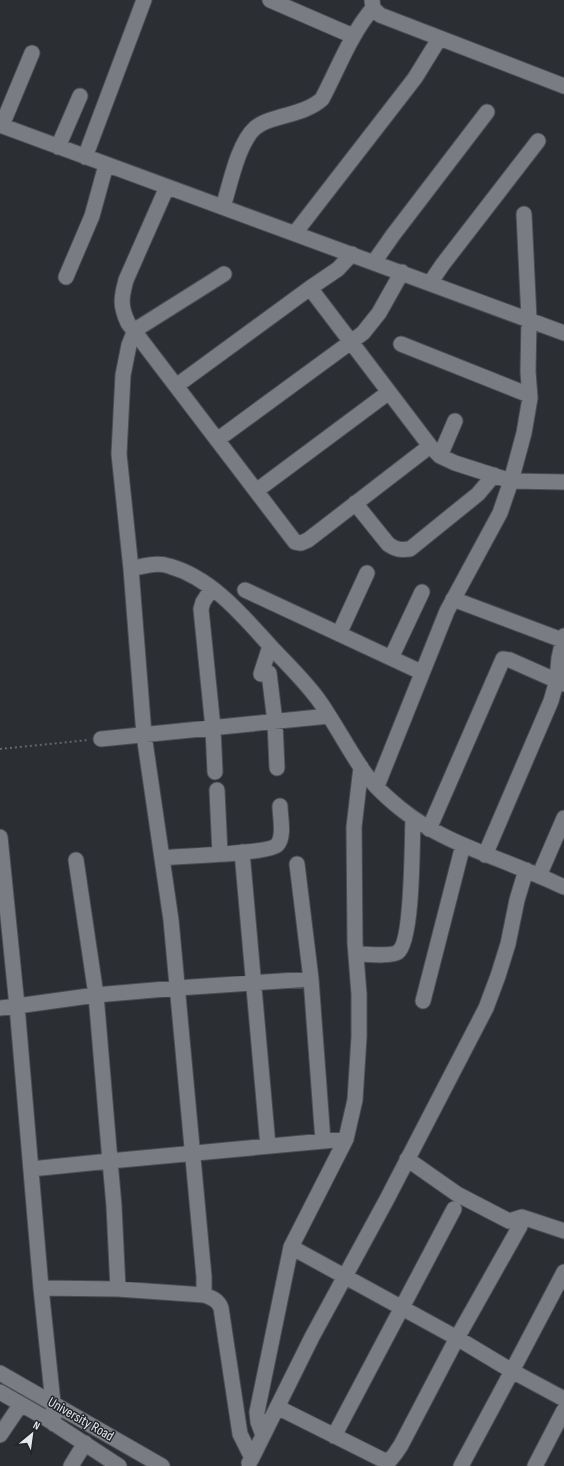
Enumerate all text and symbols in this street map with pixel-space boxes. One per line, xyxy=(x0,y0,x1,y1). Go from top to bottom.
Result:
street label: University Road xyxy=(45,1393,117,1445)
north arrow xyxy=(12,1414,52,1454)
text: N xyxy=(31,1419,42,1433)

